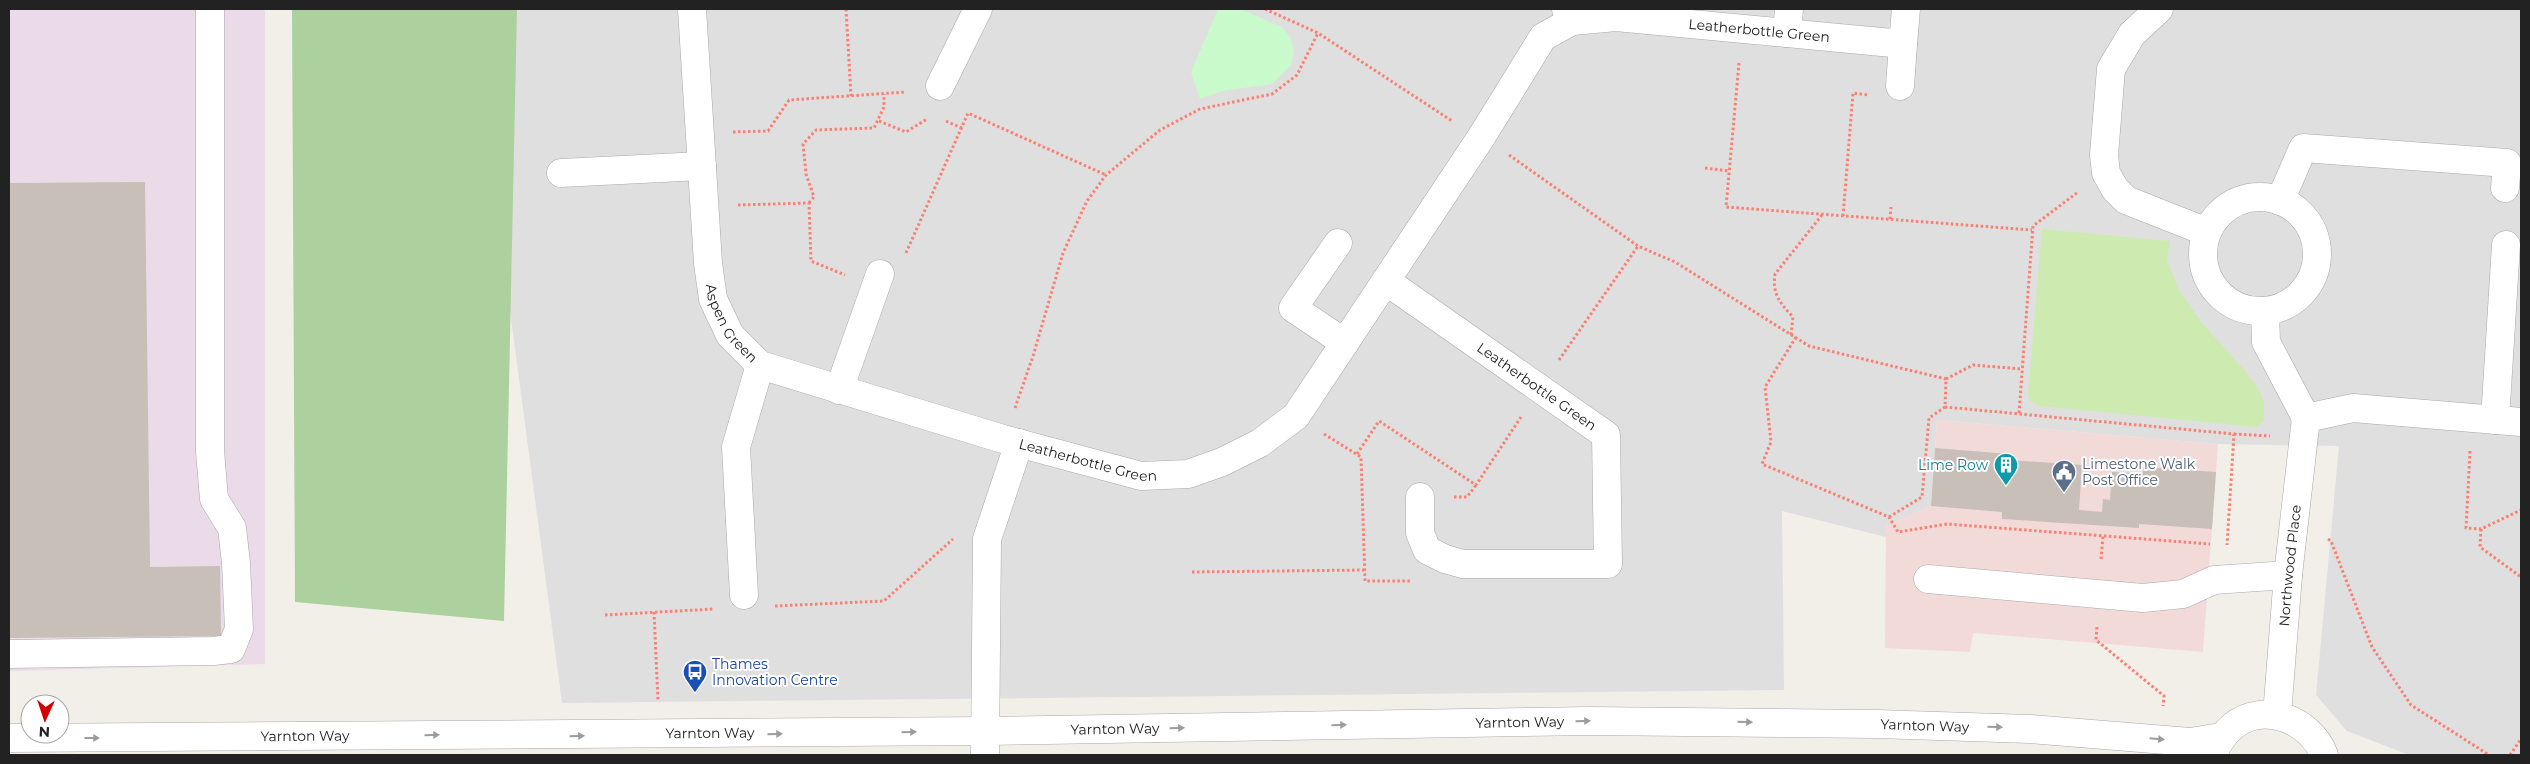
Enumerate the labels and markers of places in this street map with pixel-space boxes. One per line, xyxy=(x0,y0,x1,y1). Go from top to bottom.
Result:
building icon: Lime Row xyxy=(1993,452,2019,486)
place label: Limestone Walk Post Office xyxy=(2082,455,2196,489)
place label: Lime Row xyxy=(1918,456,1989,474)
public building icon: Limestone Walk Post Office xyxy=(2051,459,2077,493)
place label: Thames Innovation Centre xyxy=(712,655,838,689)
bus stop icon: Thames Innovation Centre xyxy=(682,659,708,693)

